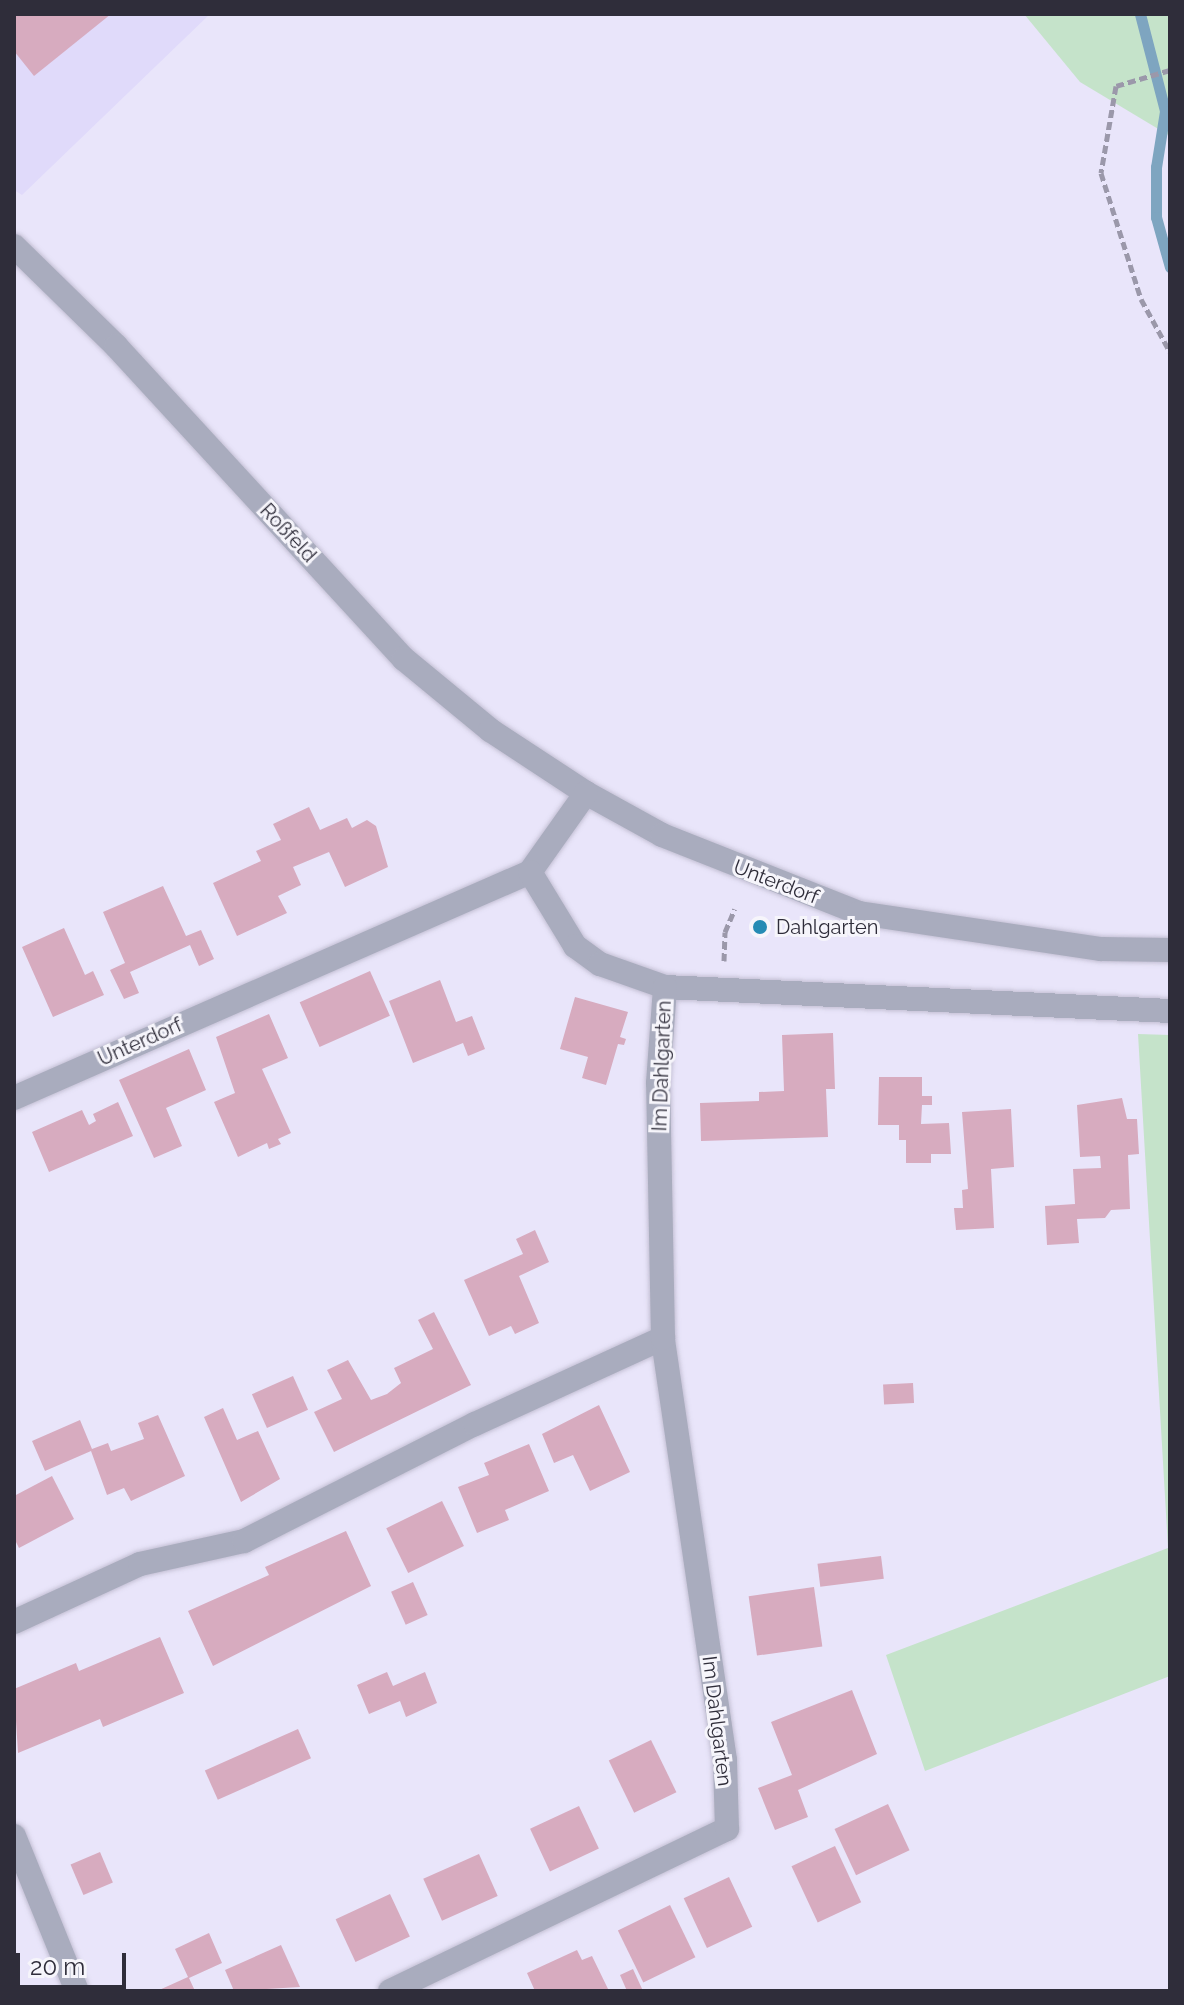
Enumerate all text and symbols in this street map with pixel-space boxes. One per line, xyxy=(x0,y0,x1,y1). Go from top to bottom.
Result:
street label: Roßfeld xyxy=(255,499,321,567)
street label: Unterdorf xyxy=(730,855,822,909)
place label: Dahlgarten xyxy=(776,915,878,939)
marker: Dahlgarten xyxy=(751,918,769,936)
street label: Im Dahlgarten xyxy=(648,1000,676,1132)
street label: Unterdorf xyxy=(94,1013,186,1071)
street label: Im Dahlgarten xyxy=(697,1655,737,1787)
scale bar xyxy=(20,1937,130,1987)
text: 20 m xyxy=(30,1952,85,1981)

